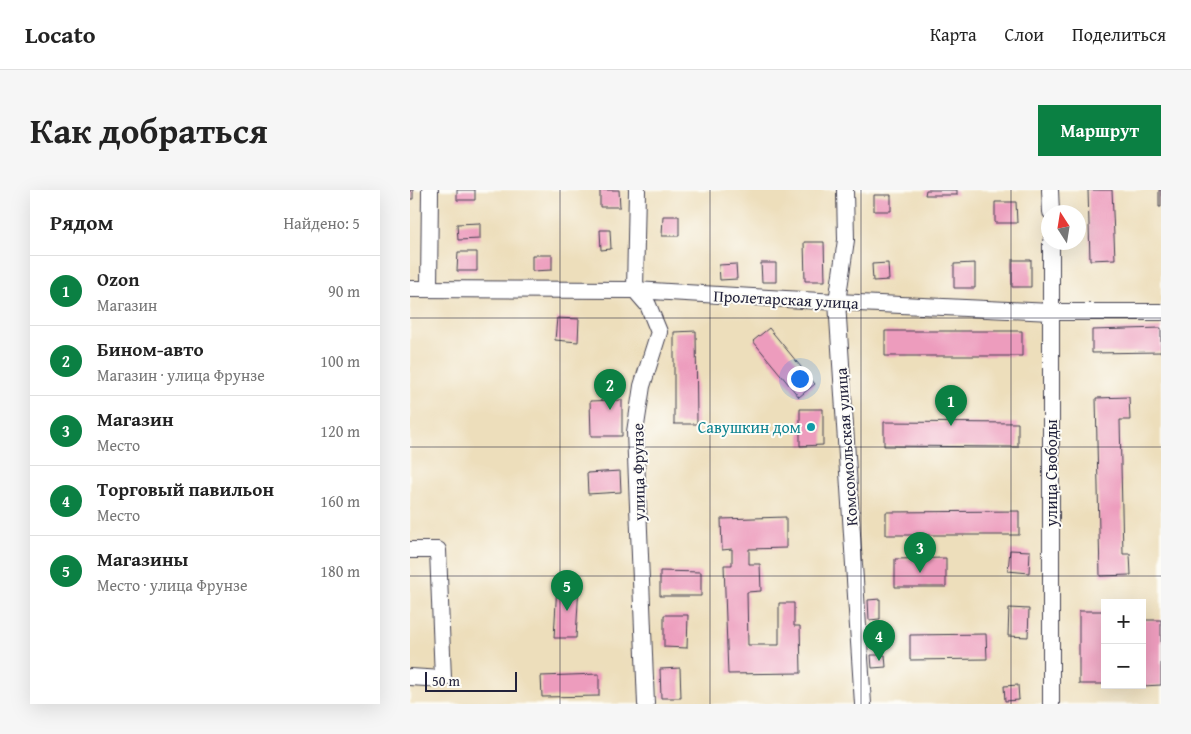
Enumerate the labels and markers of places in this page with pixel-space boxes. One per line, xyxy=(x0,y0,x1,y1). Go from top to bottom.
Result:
pin: 2 xyxy=(594,369,626,410)
pin: 1 xyxy=(935,385,967,426)
place label: Савушкин дом xyxy=(698,415,801,439)
marker: Савушкин дом xyxy=(805,421,817,433)
pin: 3 xyxy=(904,532,936,573)
pin: 5 xyxy=(551,570,583,611)
pin: 4 xyxy=(863,620,895,661)

